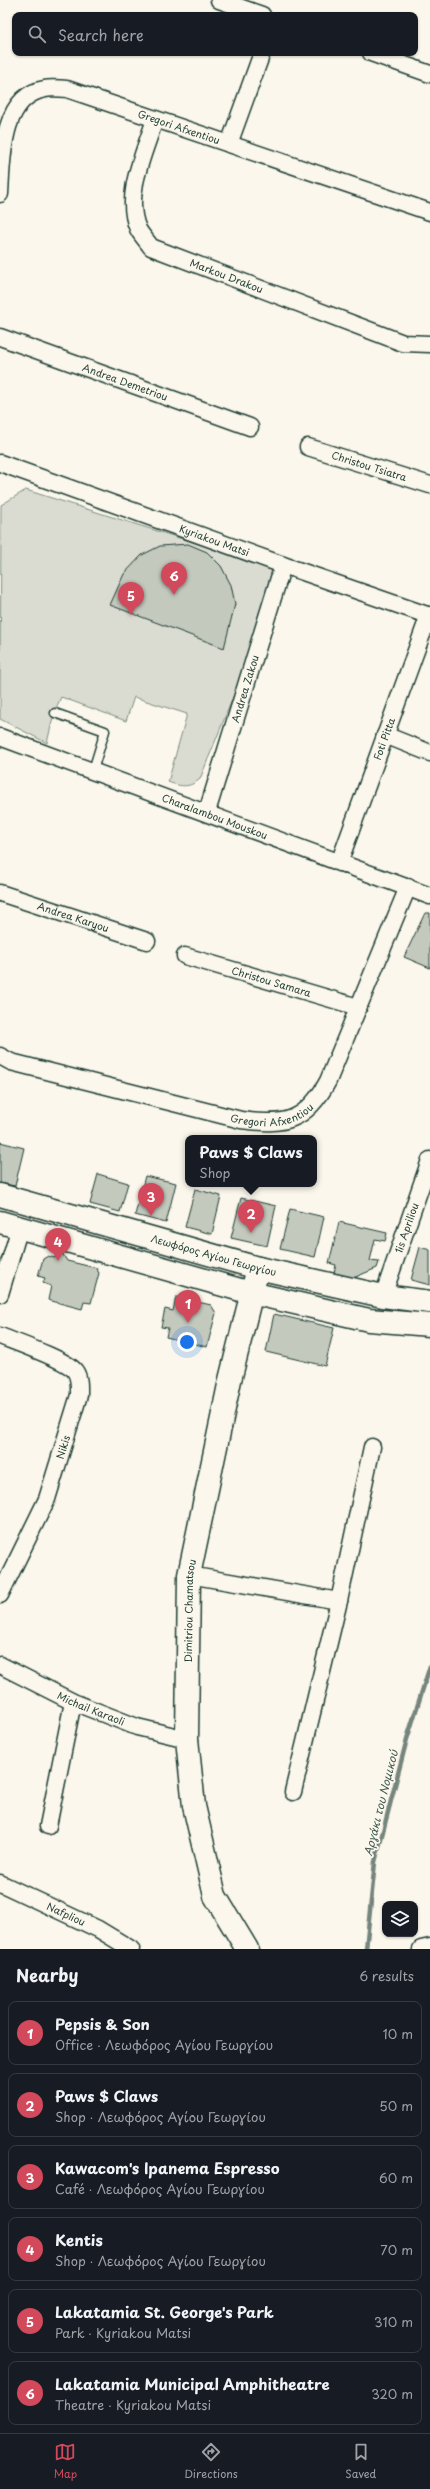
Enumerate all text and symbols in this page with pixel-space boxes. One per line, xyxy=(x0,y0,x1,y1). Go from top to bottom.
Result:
search box xyxy=(12,12,418,56)
icon: search xyxy=(26,23,48,45)
text: Search here xyxy=(58,23,144,46)
street label: Gregori Afxentiou xyxy=(136,106,222,147)
street label: Markou Drakou xyxy=(188,255,266,296)
street label: Andrea Demetriou xyxy=(80,359,170,404)
street label: Christou Tsiatra xyxy=(330,447,410,485)
street label: Kyriakou Matsi xyxy=(178,520,252,559)
pin: 6 xyxy=(161,562,187,595)
pin: 5 xyxy=(118,582,144,615)
street label: Andrea Zakou xyxy=(227,653,262,724)
street label: Foti Pitta xyxy=(369,715,398,762)
street label: Charalambou Mouskou xyxy=(160,790,270,842)
street label: Andrea Karyou xyxy=(36,898,111,935)
street label: Christou Samara xyxy=(230,962,314,1000)
street label: Gregori Afxentiou xyxy=(229,1099,316,1129)
popup xyxy=(185,1135,317,1187)
text: Paws $ Claws xyxy=(199,1140,303,1163)
text: Shop xyxy=(199,1163,230,1182)
pin: 3 xyxy=(138,1183,164,1216)
pin: 2 xyxy=(238,1200,264,1233)
street label: 1is Apriliou xyxy=(390,1200,422,1255)
pin: 4 xyxy=(45,1228,71,1261)
street label: Λεωφόρος Αγίου Γεωργίου xyxy=(149,1230,278,1279)
pin: 1 xyxy=(175,1290,201,1323)
your location xyxy=(177,1332,197,1352)
street label: Nikis xyxy=(52,1433,73,1461)
street label: Dimitriou Chamatsou xyxy=(180,1557,199,1663)
street label: Michail Karaoli xyxy=(55,1687,127,1729)
water label: Αργάκι του Νομικού xyxy=(359,1748,402,1858)
street label: Nafpliou xyxy=(45,1898,88,1929)
map controls xyxy=(382,1901,418,1937)
button: layers xyxy=(382,1901,418,1937)
text: Nearby xyxy=(16,1962,78,1988)
text: 6 results xyxy=(359,1966,414,1985)
text: Pepsis & Son xyxy=(55,2012,150,2035)
text: 1 xyxy=(27,2024,33,2043)
text: 10 m xyxy=(383,2024,413,2043)
text: Office · Λεωφόρος Αγίου Γεωργίου xyxy=(55,2035,273,2054)
text: Paws $ Claws xyxy=(55,2084,158,2107)
text: 2 xyxy=(25,2096,35,2115)
text: 50 m xyxy=(379,2096,413,2115)
text: Shop · Λεωφόρος Αγίου Γεωργίου xyxy=(55,2107,266,2126)
text: Kawacom's Ipanema Espresso xyxy=(55,2156,280,2179)
text: 3 xyxy=(26,2168,34,2187)
text: 60 m xyxy=(379,2168,413,2187)
text: Café · Λεωφόρος Αγίου Γεωργίου xyxy=(55,2179,265,2198)
text: Kentis xyxy=(55,2228,103,2251)
text: 4 xyxy=(26,2240,34,2259)
text: 70 m xyxy=(380,2240,413,2259)
text: Shop · Λεωφόρος Αγίου Γεωργίου xyxy=(55,2251,266,2270)
text: Lakatamia St. George's Park xyxy=(55,2300,274,2323)
text: 5 xyxy=(26,2312,34,2331)
text: 310 m xyxy=(374,2312,413,2331)
text: Park · Kyriakou Matsi xyxy=(55,2323,191,2342)
text: Lakatamia Municipal Amphitheatre xyxy=(55,2372,330,2395)
text: 6 xyxy=(25,2384,35,2403)
text: 320 m xyxy=(371,2384,413,2403)
text: Theatre · Kyriakou Matsi xyxy=(55,2395,211,2414)
tab: Map xyxy=(54,2441,77,2482)
tab: Directions xyxy=(184,2441,238,2482)
tab: Saved xyxy=(345,2441,376,2482)

